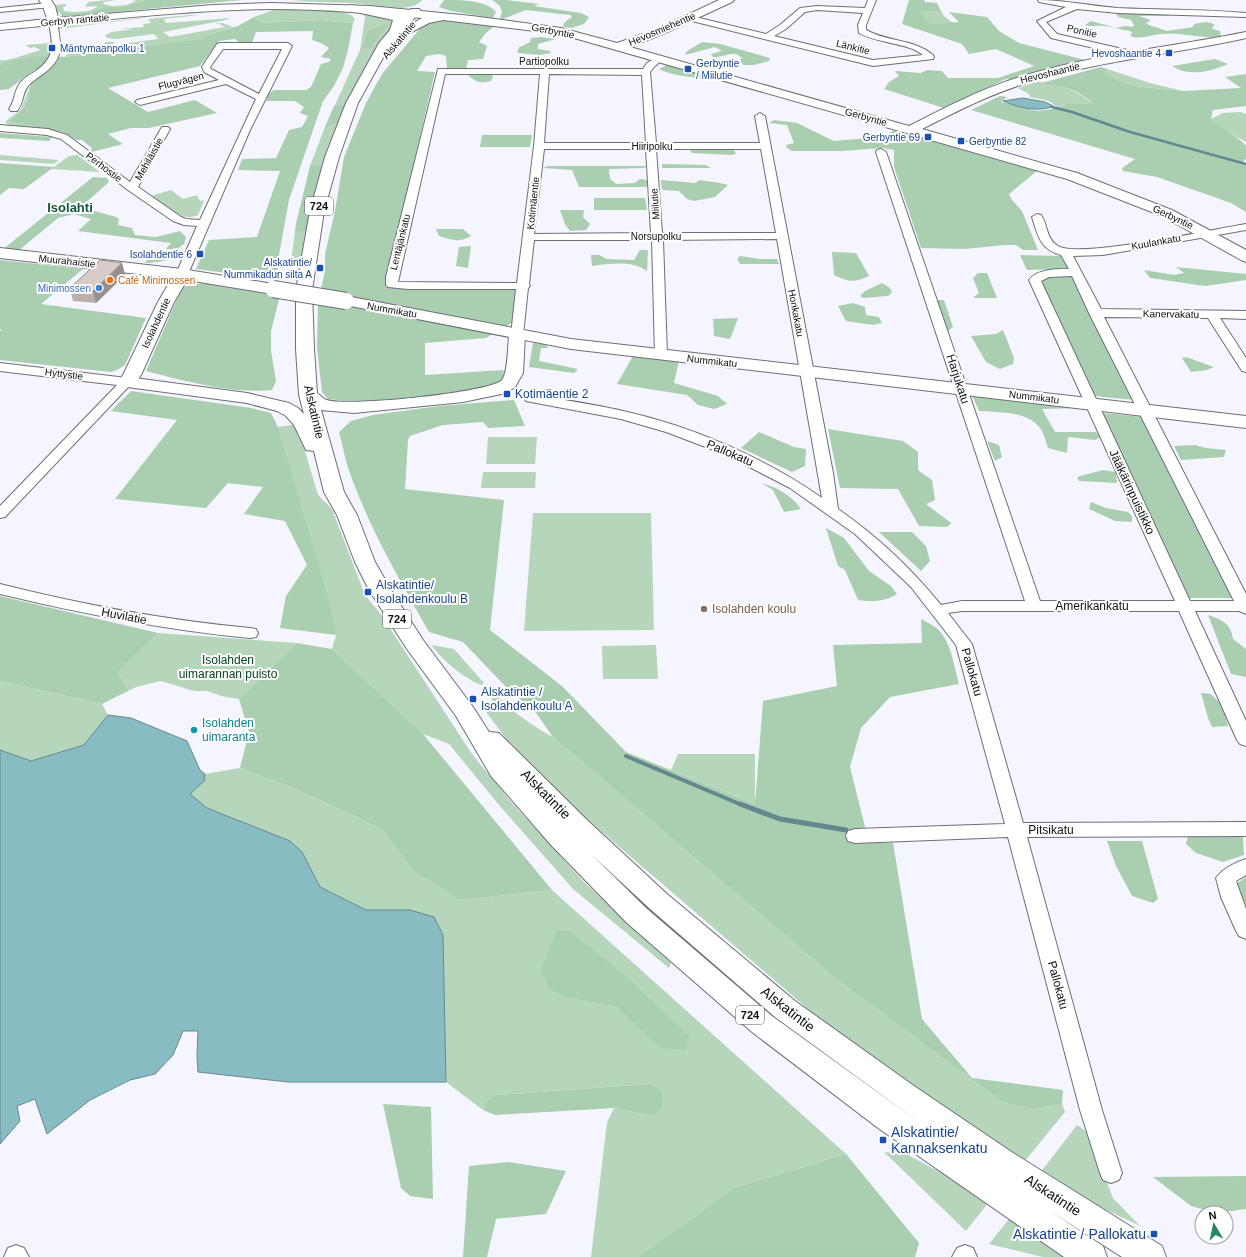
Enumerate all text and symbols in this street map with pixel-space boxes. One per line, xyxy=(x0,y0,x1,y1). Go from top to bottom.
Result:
street label: Hevosmiehentie xyxy=(627,10,698,48)
street label: Gerbyn rantatie xyxy=(40,11,110,28)
street label: Alskatintie xyxy=(380,19,418,61)
street label: Gerbyntie xyxy=(531,21,576,41)
street label: Ponitie xyxy=(1066,22,1099,40)
street label: Länkitie xyxy=(835,37,871,57)
marker: Mäntymaanpolku 1 xyxy=(47,43,57,53)
place label: Mäntymaanpolku 1 xyxy=(60,43,145,54)
place label: Hevoshaantie 4 xyxy=(1092,48,1161,59)
marker: Hevoshaantie 4 xyxy=(1164,48,1174,58)
street label: Partiopolku xyxy=(519,56,569,67)
place label: Gerbyntie / Miilutie xyxy=(696,58,740,81)
street label: Hevoshaantie xyxy=(1019,60,1081,86)
marker: Gerbyntie / Miilutie xyxy=(683,64,693,74)
street label: Flugvägen xyxy=(157,70,205,92)
street label: Gerbyntie xyxy=(844,106,889,128)
place label: Gerbyntie 69 xyxy=(863,132,920,143)
marker: Gerbyntie 69 xyxy=(923,132,933,142)
street label: Mehiläistie xyxy=(133,135,165,182)
marker: Gerbyntie 82 xyxy=(956,136,966,146)
place label: Gerbyntie 82 xyxy=(969,136,1027,147)
street label: Hiiripolku xyxy=(631,141,673,152)
street label: Perhostie xyxy=(84,150,125,184)
street label: Kotimäentie xyxy=(525,176,541,230)
street label: Miilutie xyxy=(648,188,662,220)
road number: 724 xyxy=(305,197,333,215)
district label: Isolahti xyxy=(47,200,93,215)
street label: Gerbyntie xyxy=(1151,203,1195,231)
street label: Lentäjänkatu xyxy=(388,213,412,271)
street label: Norsupolku xyxy=(631,231,681,242)
street label: Kuulankatu xyxy=(1130,232,1182,252)
place label: Isolahdentie 6 xyxy=(130,249,192,260)
marker: Isolahdentie 6 xyxy=(195,249,205,259)
street label: Muurahaistie xyxy=(38,253,96,270)
place label: Alskatintie/ Nummikadun silta A xyxy=(224,257,312,280)
marker: Alskatintie/ Nummikadun silta A xyxy=(315,263,325,273)
marker: Café Minimossen xyxy=(105,275,115,285)
place label: Café Minimossen xyxy=(118,275,195,286)
place label: Minimossen xyxy=(38,283,91,294)
marker: Minimossen xyxy=(94,283,104,293)
street label: Honkakatu xyxy=(786,288,806,338)
street label: Isolahdentie xyxy=(140,296,173,350)
street label: Nummikatu xyxy=(366,300,418,320)
street label: Kanervakatu xyxy=(1143,308,1199,320)
street label: Harjukatu xyxy=(943,352,973,406)
street label: Nummikatu xyxy=(686,353,738,369)
street label: Hyttystie xyxy=(44,366,84,382)
street label: Alskatintie xyxy=(301,384,327,441)
place label: Kotimäentie 2 xyxy=(515,387,589,401)
street label: Nummikatu xyxy=(1008,388,1060,406)
marker: Kotimäentie 2 xyxy=(502,389,512,399)
street label: Pallokatu xyxy=(705,437,755,469)
street label: Jääkärinpuistikko xyxy=(1106,447,1158,537)
place label: Alskatintie/ Isolahdenkoulu B xyxy=(376,578,468,606)
marker: Alskatintie/ Isolahdenkoulu B xyxy=(363,587,373,597)
street label: Amerikankatu xyxy=(1055,599,1129,613)
place label: Isolahden koulu xyxy=(712,602,796,616)
marker: Isolahden koulu xyxy=(699,604,709,614)
street label: Huvilatie xyxy=(100,605,148,627)
road number: 724 xyxy=(383,610,411,628)
street label: Pallokatu xyxy=(958,646,986,698)
park label: Isolahden uimarannan puisto xyxy=(179,653,278,681)
place label: Alskatintie / Isolahdenkoulu A xyxy=(481,685,572,713)
marker: Alskatintie / Isolahdenkoulu A xyxy=(468,694,478,704)
place label: Isolahden uimaranta xyxy=(202,716,256,744)
marker: Isolahden uimaranta xyxy=(189,725,199,735)
street label: Alskatintie xyxy=(518,766,574,822)
street label: Pitsikatu xyxy=(1028,823,1074,837)
street label: Pallokatu xyxy=(1045,959,1071,1011)
street label: Alskatintie xyxy=(758,983,818,1035)
road number: 724 xyxy=(736,1006,764,1024)
place label: Alskatintie/ Kannaksenkatu xyxy=(891,1124,988,1156)
marker: Alskatintie/ Kannaksenkatu xyxy=(878,1135,888,1145)
street label: Alskatintie xyxy=(1022,1171,1084,1219)
north arrow xyxy=(1194,1205,1234,1245)
text: N xyxy=(1208,1209,1217,1222)
place label: Alskatintie / Pallokatu xyxy=(1013,1226,1146,1242)
marker: Alskatintie / Pallokatu xyxy=(1149,1229,1159,1239)

